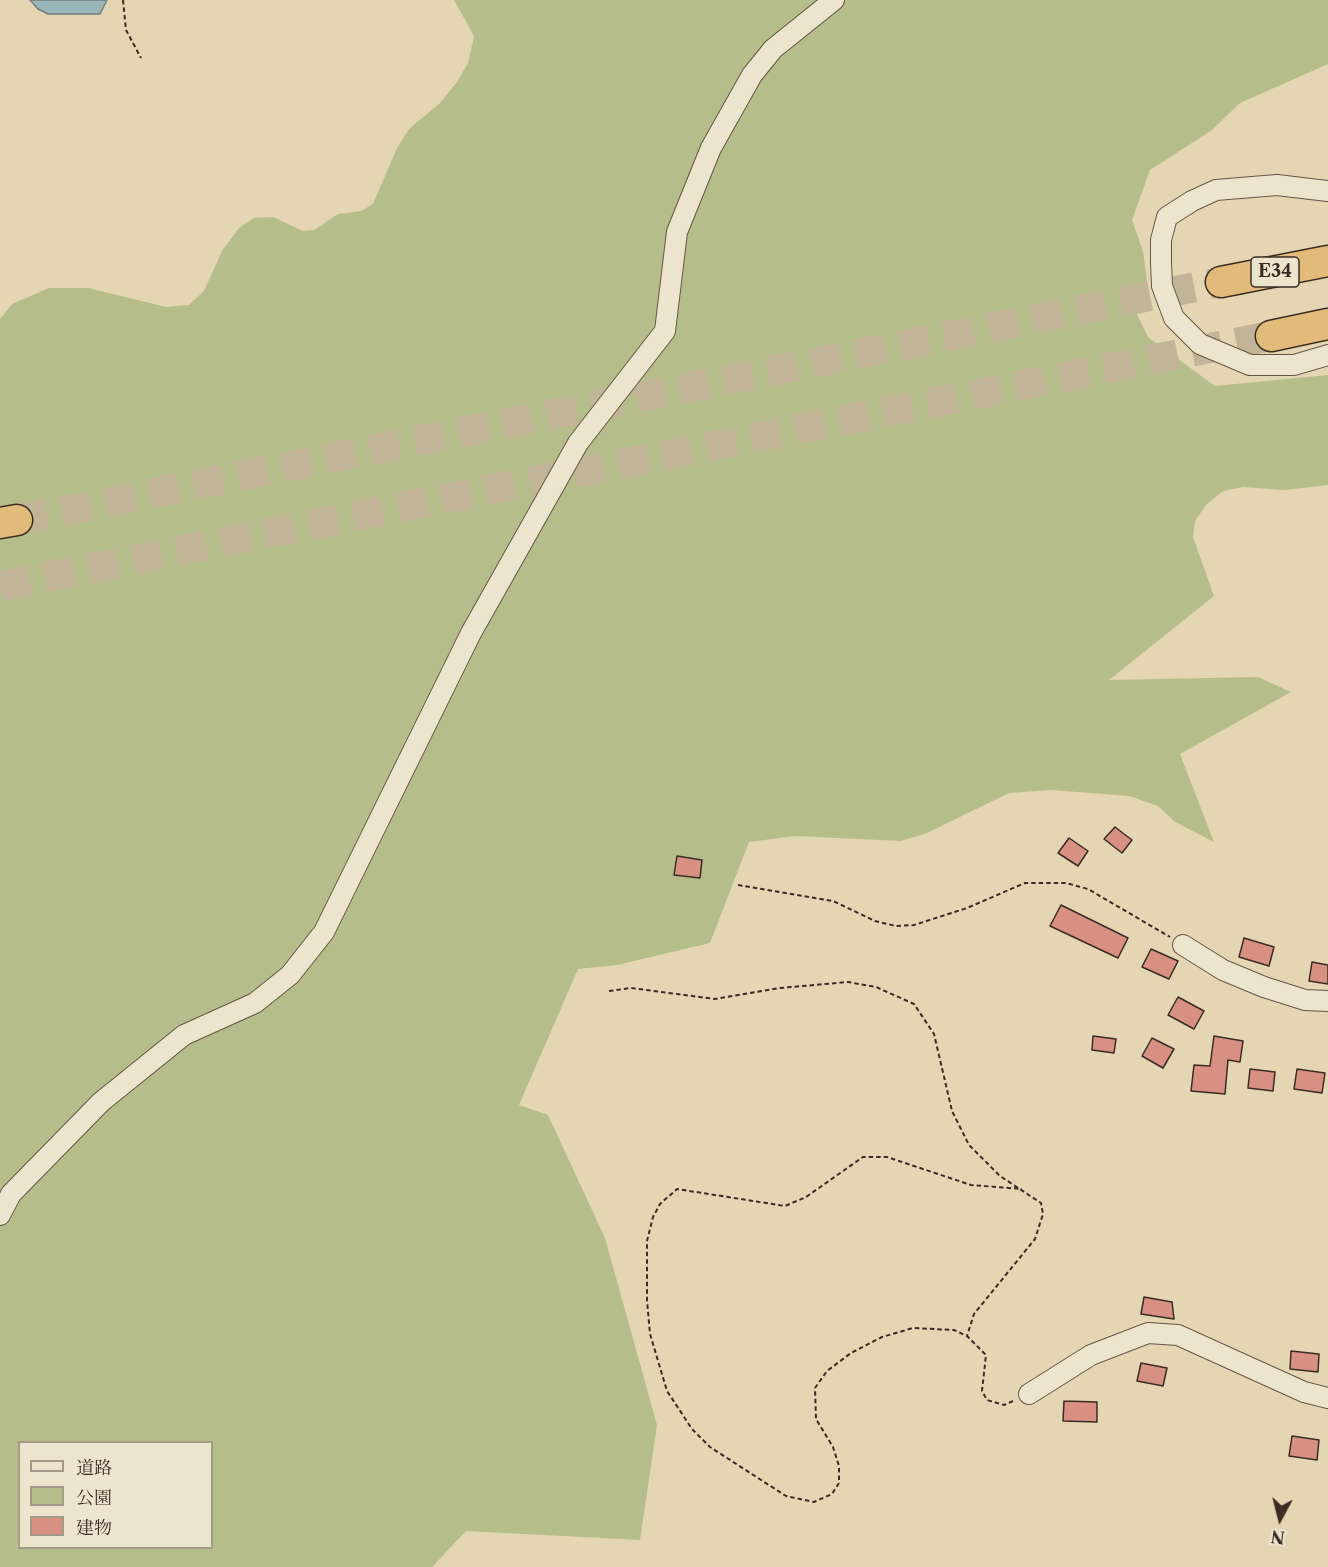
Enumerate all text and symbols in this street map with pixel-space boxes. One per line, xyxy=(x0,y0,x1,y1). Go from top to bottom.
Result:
road number: E34 xyxy=(1251,257,1299,287)
legend xyxy=(18,1441,213,1549)
text: 道路 xyxy=(76,1457,112,1479)
text: 公園 xyxy=(76,1487,112,1509)
north arrow xyxy=(1250,1489,1310,1549)
text: 建物 xyxy=(76,1517,112,1539)
text: N xyxy=(1270,1526,1286,1548)

